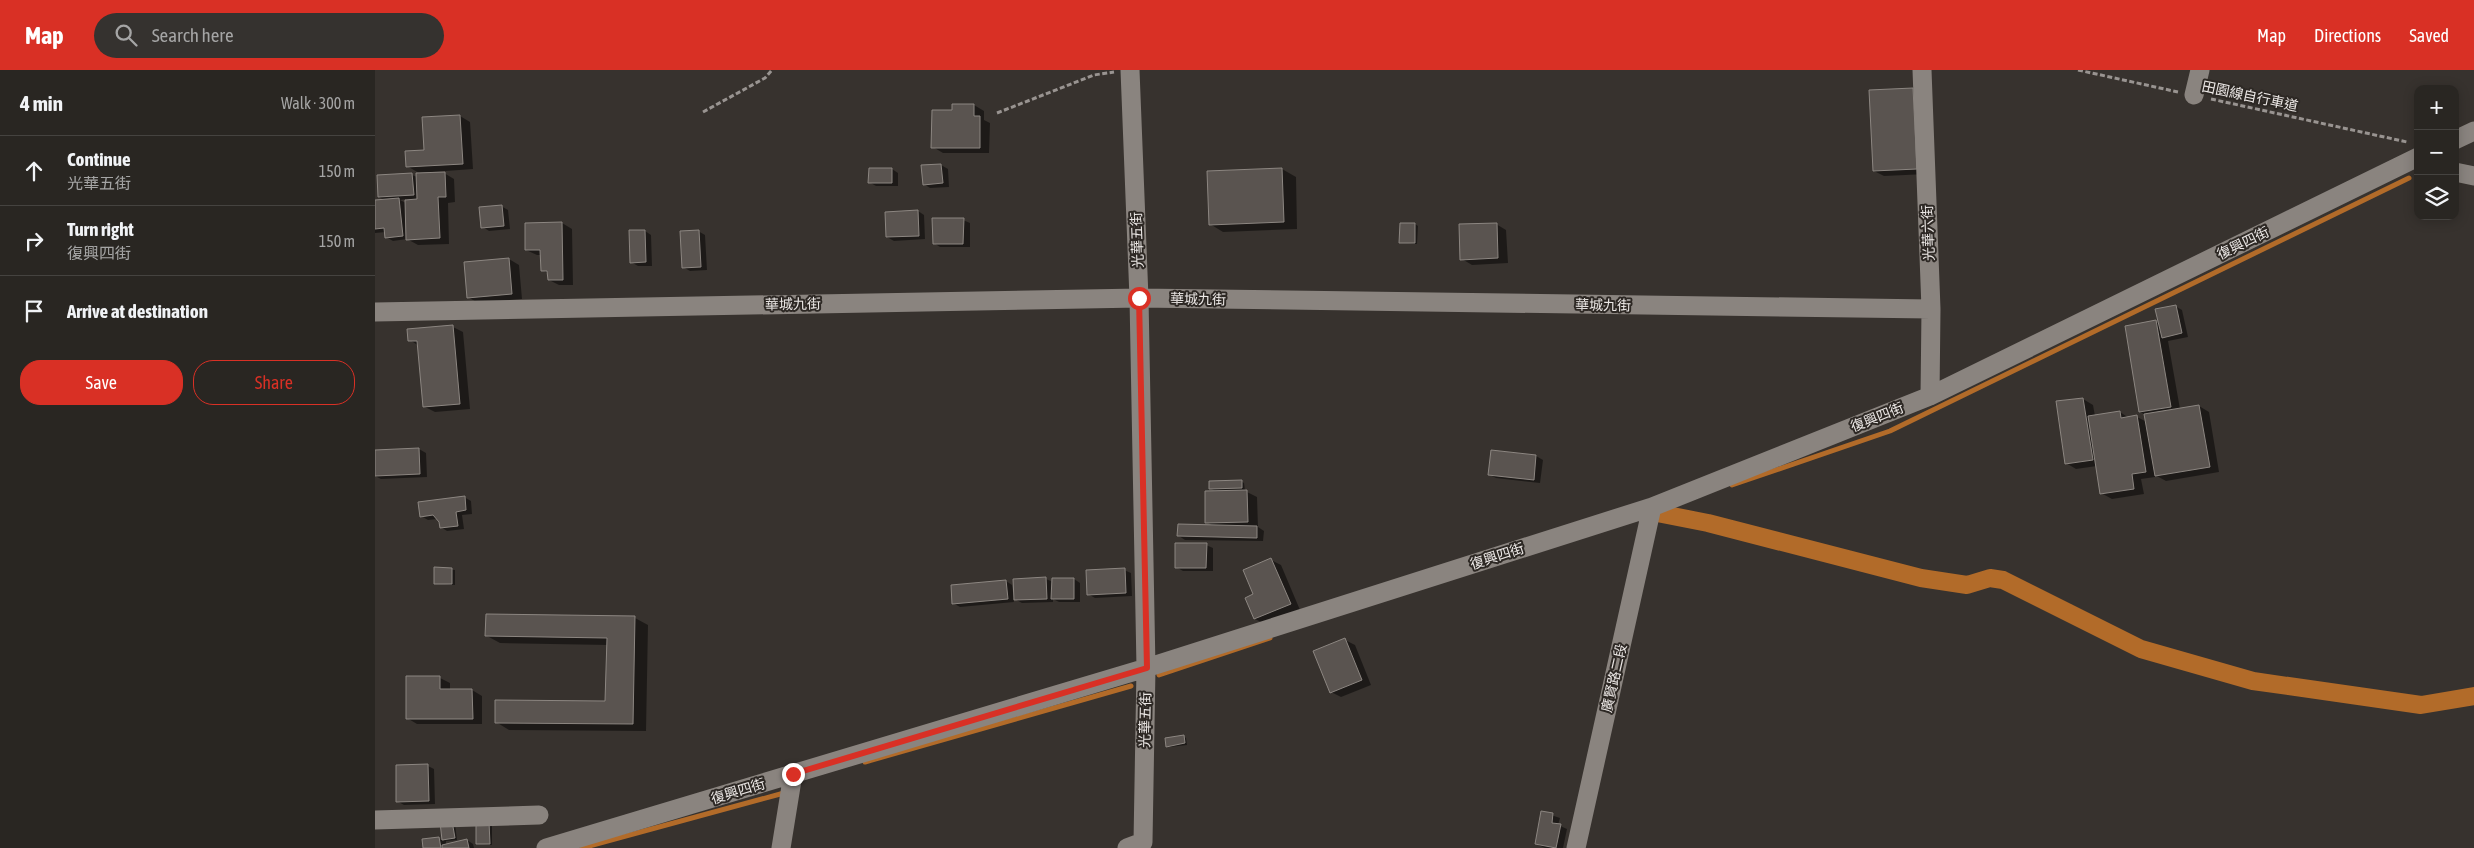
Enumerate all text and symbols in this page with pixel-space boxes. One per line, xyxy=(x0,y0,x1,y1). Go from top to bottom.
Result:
search box xyxy=(94,13,444,58)
icon: search xyxy=(112,21,140,49)
text: Map xyxy=(25,22,64,49)
text: Search here xyxy=(152,24,234,46)
text: Map xyxy=(2257,25,2286,46)
text: Directions xyxy=(2314,25,2381,46)
text: Saved xyxy=(2409,25,2449,46)
street label: 田園線自行車道 xyxy=(2200,78,2300,114)
map controls xyxy=(2414,85,2459,220)
button: + xyxy=(2414,85,2459,130)
text: 4 min xyxy=(20,91,63,115)
text: Walk · 300 m xyxy=(281,94,355,112)
button: − xyxy=(2414,130,2459,175)
text: Continue xyxy=(67,148,131,170)
icon: ahead xyxy=(20,157,48,185)
text: 150 m xyxy=(319,162,355,180)
text: 光華五街 xyxy=(67,174,131,192)
button: layers xyxy=(2414,175,2459,220)
street label: 光華六街 xyxy=(1919,205,1937,261)
street label: 光華五街 xyxy=(1128,212,1146,268)
text: Turn right xyxy=(67,218,134,240)
street label: 復興四街 xyxy=(2214,224,2272,262)
icon: right xyxy=(20,227,48,255)
text: 150 m xyxy=(319,232,355,250)
text: 復興四街 xyxy=(67,244,131,262)
route start xyxy=(1128,287,1151,310)
street label: 華城九街 xyxy=(1170,291,1226,307)
street label: 華城九街 xyxy=(765,296,821,312)
icon: arrive xyxy=(20,297,48,325)
street label: 華城九街 xyxy=(1575,297,1631,313)
text: Arrive at destination xyxy=(67,300,208,322)
button: Save xyxy=(20,360,183,405)
button: Share xyxy=(193,360,355,405)
street label: 復興四街 xyxy=(1848,399,1906,435)
street label: 復興四街 xyxy=(1468,540,1526,572)
street label: 廣賢路二段 xyxy=(1598,642,1630,714)
street label: 光華五街 xyxy=(1137,692,1153,748)
route end xyxy=(782,763,805,786)
street label: 復興四街 xyxy=(709,775,767,807)

